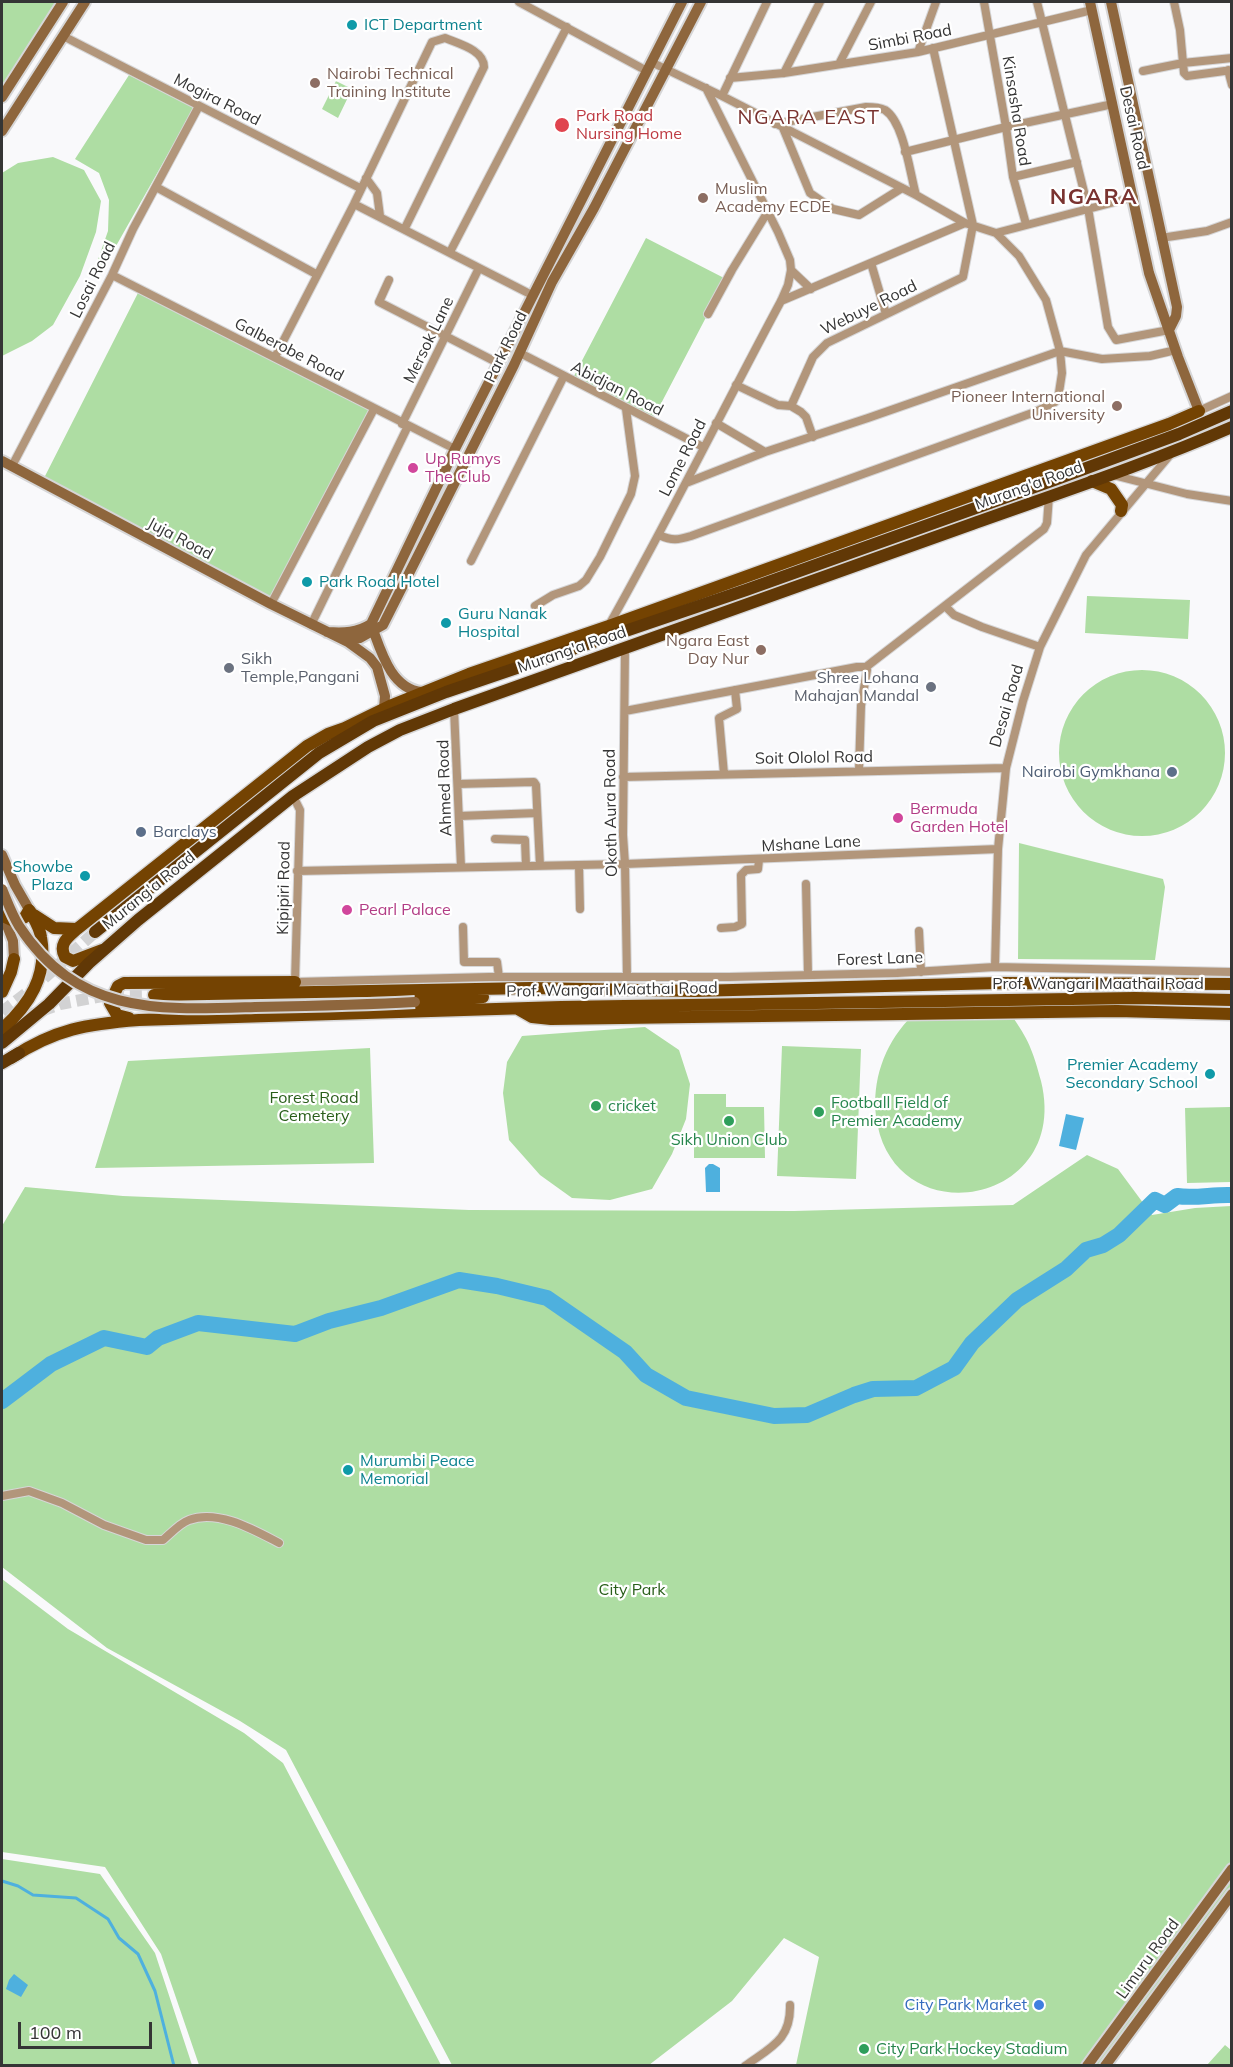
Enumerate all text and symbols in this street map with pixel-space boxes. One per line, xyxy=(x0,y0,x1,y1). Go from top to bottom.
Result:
place label: ICT Department xyxy=(364,15,482,35)
marker: ICT Department xyxy=(345,18,359,32)
street label: Simbi Road xyxy=(867,21,953,55)
street label: Kinsasha Road xyxy=(998,55,1034,167)
place label: Nairobi Technical Training Institute xyxy=(327,64,454,102)
street label: Mogira Road xyxy=(170,70,264,130)
marker: Nairobi Technical Training Institute xyxy=(308,76,322,90)
street label: Desai Road xyxy=(1115,84,1153,172)
place label: Park Road Nursing Home xyxy=(576,106,682,144)
district label: NGARA EAST xyxy=(737,106,881,130)
marker: Park Road Nursing Home xyxy=(553,116,571,134)
place label: Muslim Academy ECDE xyxy=(715,179,831,217)
district label: NGARA xyxy=(1050,184,1138,210)
marker: Muslim Academy ECDE xyxy=(696,191,710,205)
street label: Losai Road xyxy=(66,239,120,321)
street label: Webuye Road xyxy=(818,276,920,340)
street label: Mersok Lane xyxy=(400,294,458,386)
street label: Park Road xyxy=(480,308,532,386)
street label: Galberobe Road xyxy=(231,314,347,386)
street label: Abidjan Road xyxy=(568,358,666,420)
place label: Pioneer International University xyxy=(951,387,1105,425)
marker: Pioneer International University xyxy=(1110,399,1124,413)
street label: Lome Road xyxy=(655,416,711,500)
place label: Up Rumys The Club xyxy=(425,449,501,487)
street label: Murang'a Road xyxy=(972,458,1086,514)
marker: Up Rumys The Club xyxy=(406,461,420,475)
street label: Juja Road xyxy=(144,514,216,564)
place label: Park Road Hotel xyxy=(319,572,440,592)
marker: Park Road Hotel xyxy=(300,575,314,589)
place label: Guru Nanak Hospital xyxy=(458,604,547,642)
marker: Guru Nanak Hospital xyxy=(439,616,453,630)
street label: Murang'a Road xyxy=(515,622,629,678)
place label: Ngara East Day Nur xyxy=(666,631,749,669)
marker: Ngara East Day Nur xyxy=(754,643,768,657)
place label: Sikh Temple,Pangani xyxy=(241,649,359,687)
marker: Sikh Temple,Pangani xyxy=(222,661,236,675)
street label: Desai Road xyxy=(986,662,1028,750)
place label: Shree Lohana Mahajan Mandal xyxy=(794,668,919,706)
marker: Shree Lohana Mahajan Mandal xyxy=(924,680,938,694)
street label: Ahmed Road xyxy=(434,739,456,837)
street label: Soit Ololol Road xyxy=(755,747,873,769)
street label: Okoth Aura Road xyxy=(600,749,622,877)
place label: Nairobi Gymkhana xyxy=(1022,762,1160,782)
marker: Nairobi Gymkhana xyxy=(1165,765,1179,779)
place label: Bermuda Garden Hotel xyxy=(910,799,1008,837)
marker: Bermuda Garden Hotel xyxy=(891,811,905,825)
place label: Barclays xyxy=(153,822,217,842)
marker: Barclays xyxy=(134,825,148,839)
street label: Mshane Lane xyxy=(761,832,861,856)
street label: Kipipiri Road xyxy=(274,841,294,935)
street label: Murang'a Road xyxy=(99,848,199,934)
place label: Showbe Plaza xyxy=(12,857,73,895)
marker: Showbe Plaza xyxy=(78,869,92,883)
place label: Pearl Palace xyxy=(359,900,451,920)
marker: Pearl Palace xyxy=(340,903,354,917)
street label: Forest Lane xyxy=(837,948,923,970)
street label: Prof. Wangari Maathai Road xyxy=(992,974,1204,994)
street label: Prof. Wangari Maathai Road xyxy=(506,979,718,1001)
place label: Premier Academy Secondary School xyxy=(1066,1055,1198,1093)
marker: Premier Academy Secondary School xyxy=(1203,1067,1217,1081)
park label: Forest Road Cemetery xyxy=(269,1088,359,1126)
place label: Football Field of Premier Academy xyxy=(831,1093,962,1131)
place label: cricket xyxy=(608,1096,656,1116)
marker: cricket xyxy=(589,1099,603,1113)
marker: Football Field of Premier Academy xyxy=(812,1105,826,1119)
marker: Sikh Union Club xyxy=(722,1114,736,1128)
place label: Sikh Union Club xyxy=(671,1130,787,1150)
place label: Murumbi Peace Memorial xyxy=(360,1451,474,1489)
marker: Murumbi Peace Memorial xyxy=(341,1463,355,1477)
park label: City Park xyxy=(599,1580,665,1600)
street label: Limuru Road xyxy=(1113,1915,1183,2003)
place label: City Park Market xyxy=(905,1995,1027,2015)
marker: City Park Market xyxy=(1032,1998,1046,2012)
scale bar xyxy=(21,2010,154,2048)
text: 100 m xyxy=(29,2021,82,2044)
place label: City Park Hockey Stadium xyxy=(876,2039,1067,2059)
marker: City Park Hockey Stadium xyxy=(857,2042,871,2056)

